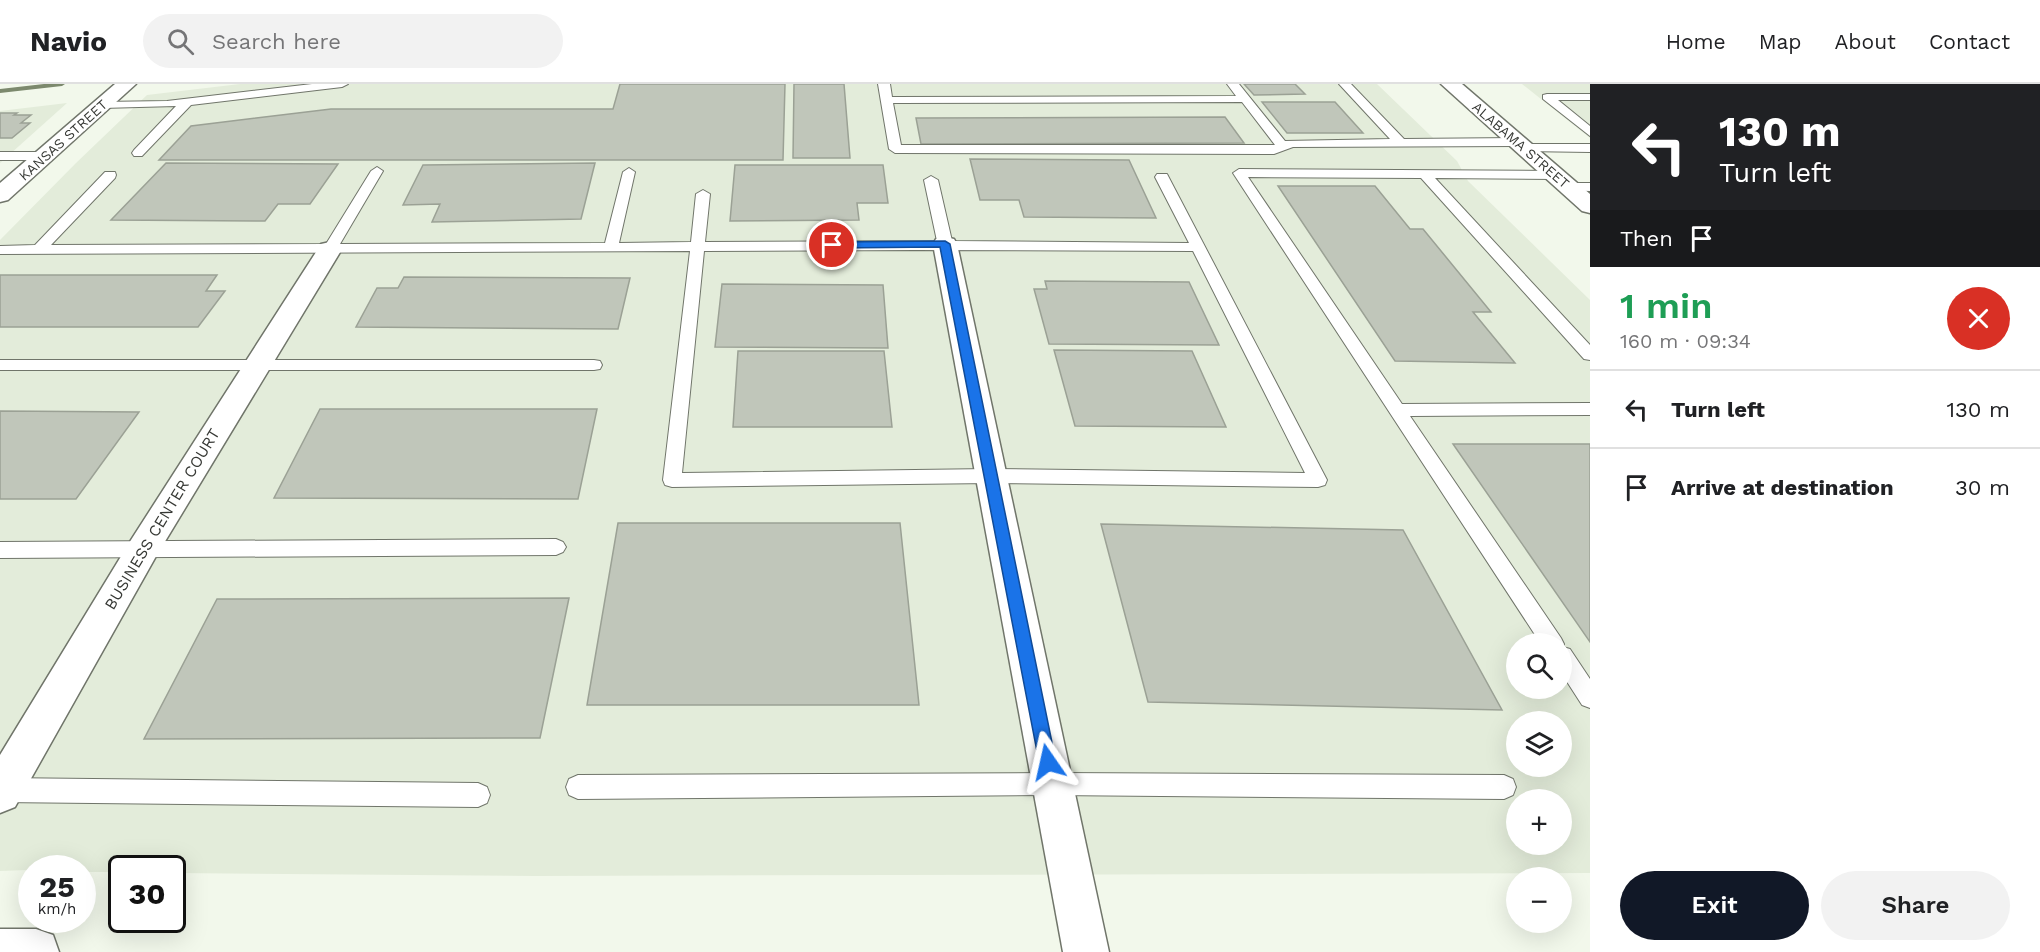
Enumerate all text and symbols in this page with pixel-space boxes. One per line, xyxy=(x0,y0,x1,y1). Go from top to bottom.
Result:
search box xyxy=(143,14,563,68)
text: Navio xyxy=(30,25,107,58)
icon: search xyxy=(164,25,197,58)
text: Search here xyxy=(212,29,341,54)
text: Home xyxy=(1666,29,1726,54)
text: Map xyxy=(1759,29,1802,54)
text: About xyxy=(1835,29,1896,54)
text: Contact xyxy=(1929,29,2010,54)
street label: KANSAS STREET xyxy=(16,96,111,184)
street label: ALABAMA STREET xyxy=(1469,99,1573,192)
text: 130 m xyxy=(1719,107,1841,156)
icon: left xyxy=(1620,108,1698,186)
text: Turn left xyxy=(1719,157,1831,189)
pin xyxy=(806,219,857,270)
icon: arrive xyxy=(1685,222,1718,255)
text: Then xyxy=(1620,226,1673,251)
icon: arrive xyxy=(815,228,848,261)
text: 1 min xyxy=(1620,285,1712,327)
button: close xyxy=(1947,287,2010,350)
text: 160 m · 09:34 xyxy=(1620,329,1751,353)
icon: left xyxy=(1620,393,1653,426)
text: Turn left xyxy=(1671,397,1765,422)
text: 130 m xyxy=(1946,397,2010,422)
street label: BUSINESS CENTER COURT xyxy=(100,425,224,613)
icon: arrive xyxy=(1620,471,1653,504)
text: Arrive at destination xyxy=(1671,475,1894,500)
text: 30 m xyxy=(1955,475,2010,500)
map controls xyxy=(1506,633,1572,933)
button: search xyxy=(1506,633,1572,699)
button: layers xyxy=(1506,711,1572,777)
position arrow xyxy=(1016,730,1080,794)
button: + xyxy=(1506,789,1572,855)
speed limit sign: 30 xyxy=(108,855,186,933)
button: − xyxy=(1506,867,1572,933)
text: 25 xyxy=(39,869,75,904)
button: Exit xyxy=(1620,871,1809,940)
button: Share xyxy=(1821,871,2010,940)
text: km/h xyxy=(38,900,76,918)

